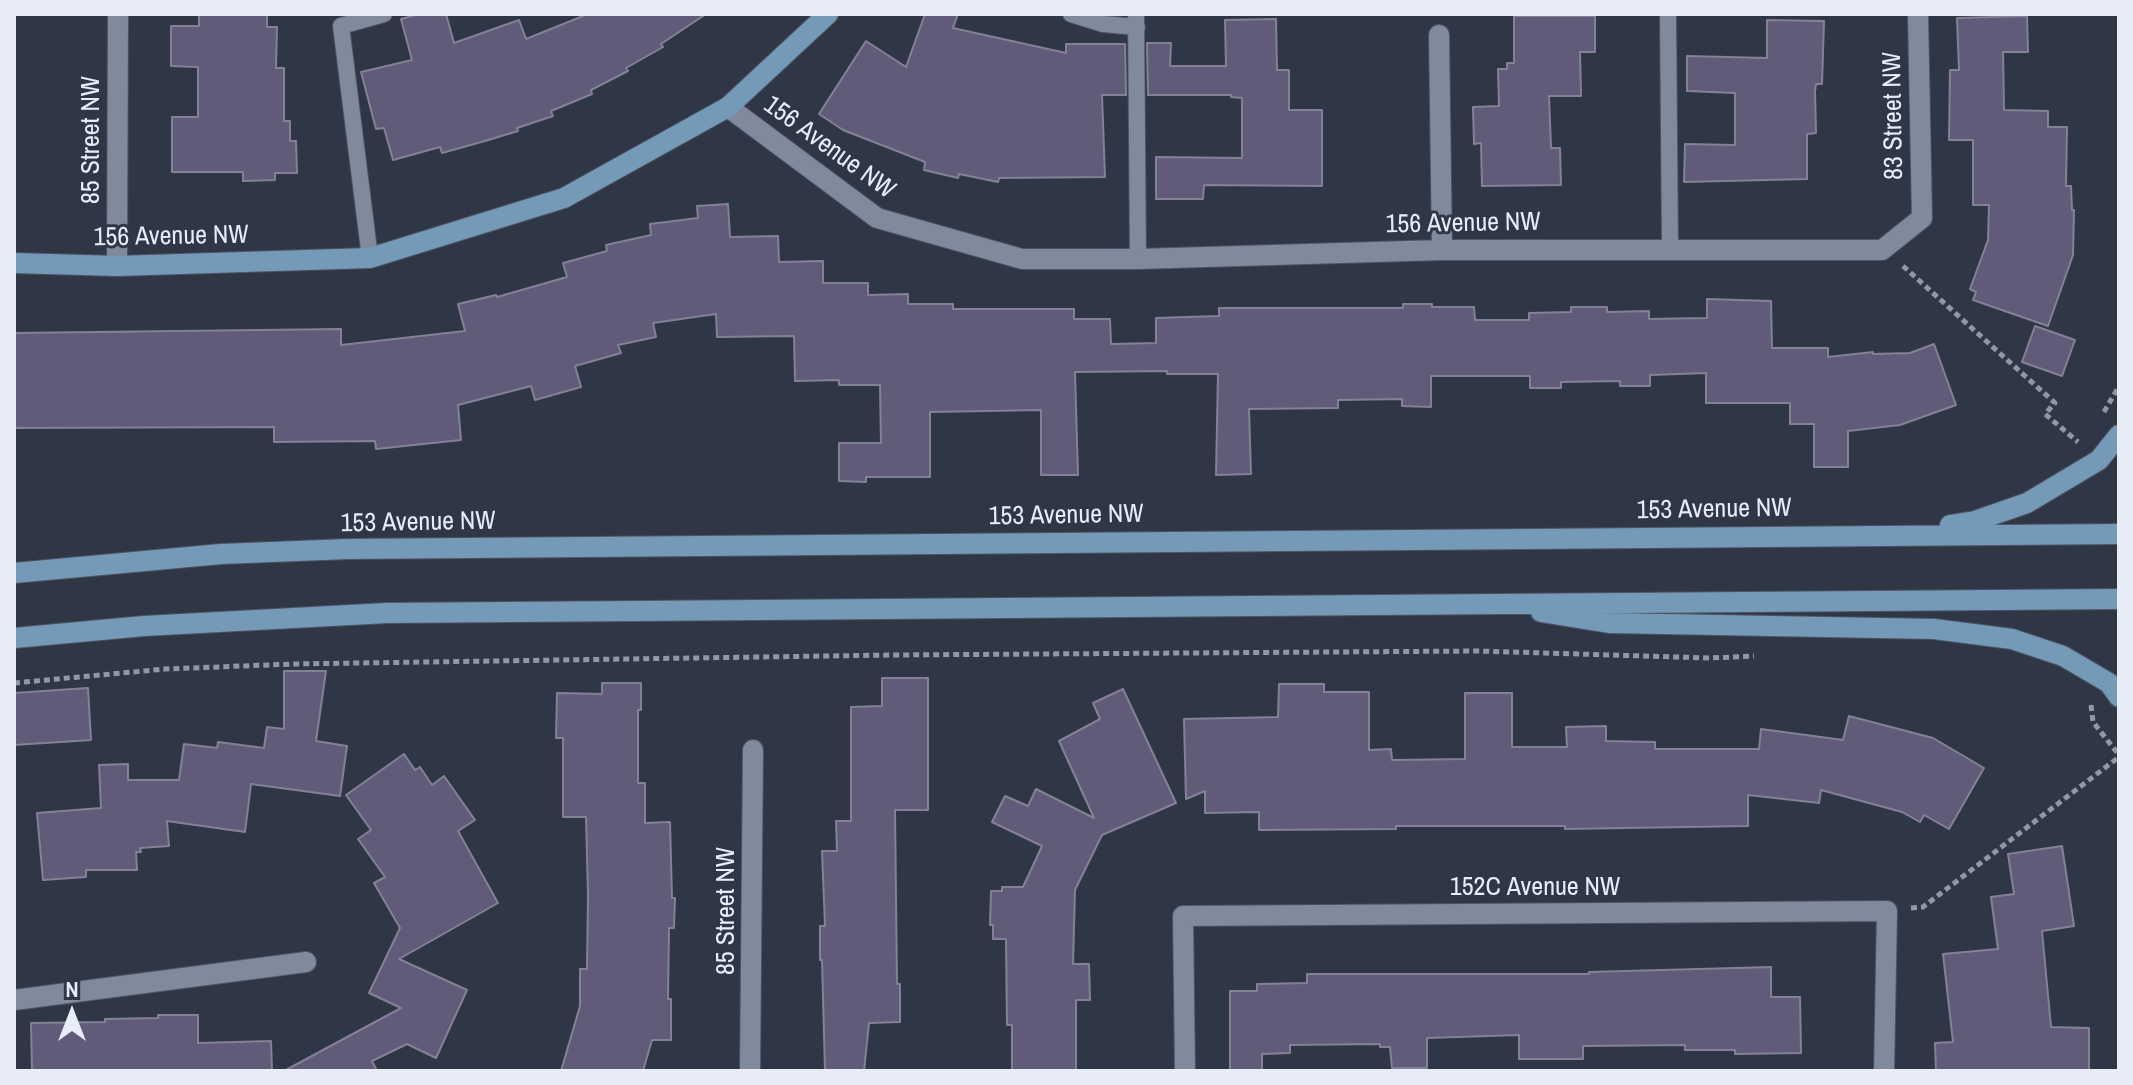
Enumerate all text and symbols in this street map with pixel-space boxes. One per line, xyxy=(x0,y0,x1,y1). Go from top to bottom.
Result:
street label: 83 Street NW xyxy=(1877,52,1911,180)
street label: 85 Street NW xyxy=(76,76,108,204)
street label: 156 Avenue NW xyxy=(757,90,901,206)
street label: 156 Avenue NW xyxy=(1385,207,1541,241)
street label: 156 Avenue NW xyxy=(93,220,249,254)
street label: 153 Avenue NW xyxy=(1636,493,1792,527)
street label: 153 Avenue NW xyxy=(988,499,1144,533)
street label: 153 Avenue NW xyxy=(340,506,496,540)
street label: 85 Street NW xyxy=(711,847,743,975)
street label: 152C Avenue NW xyxy=(1450,872,1620,904)
north arrow xyxy=(32,973,112,1053)
text: N xyxy=(65,974,79,1004)

